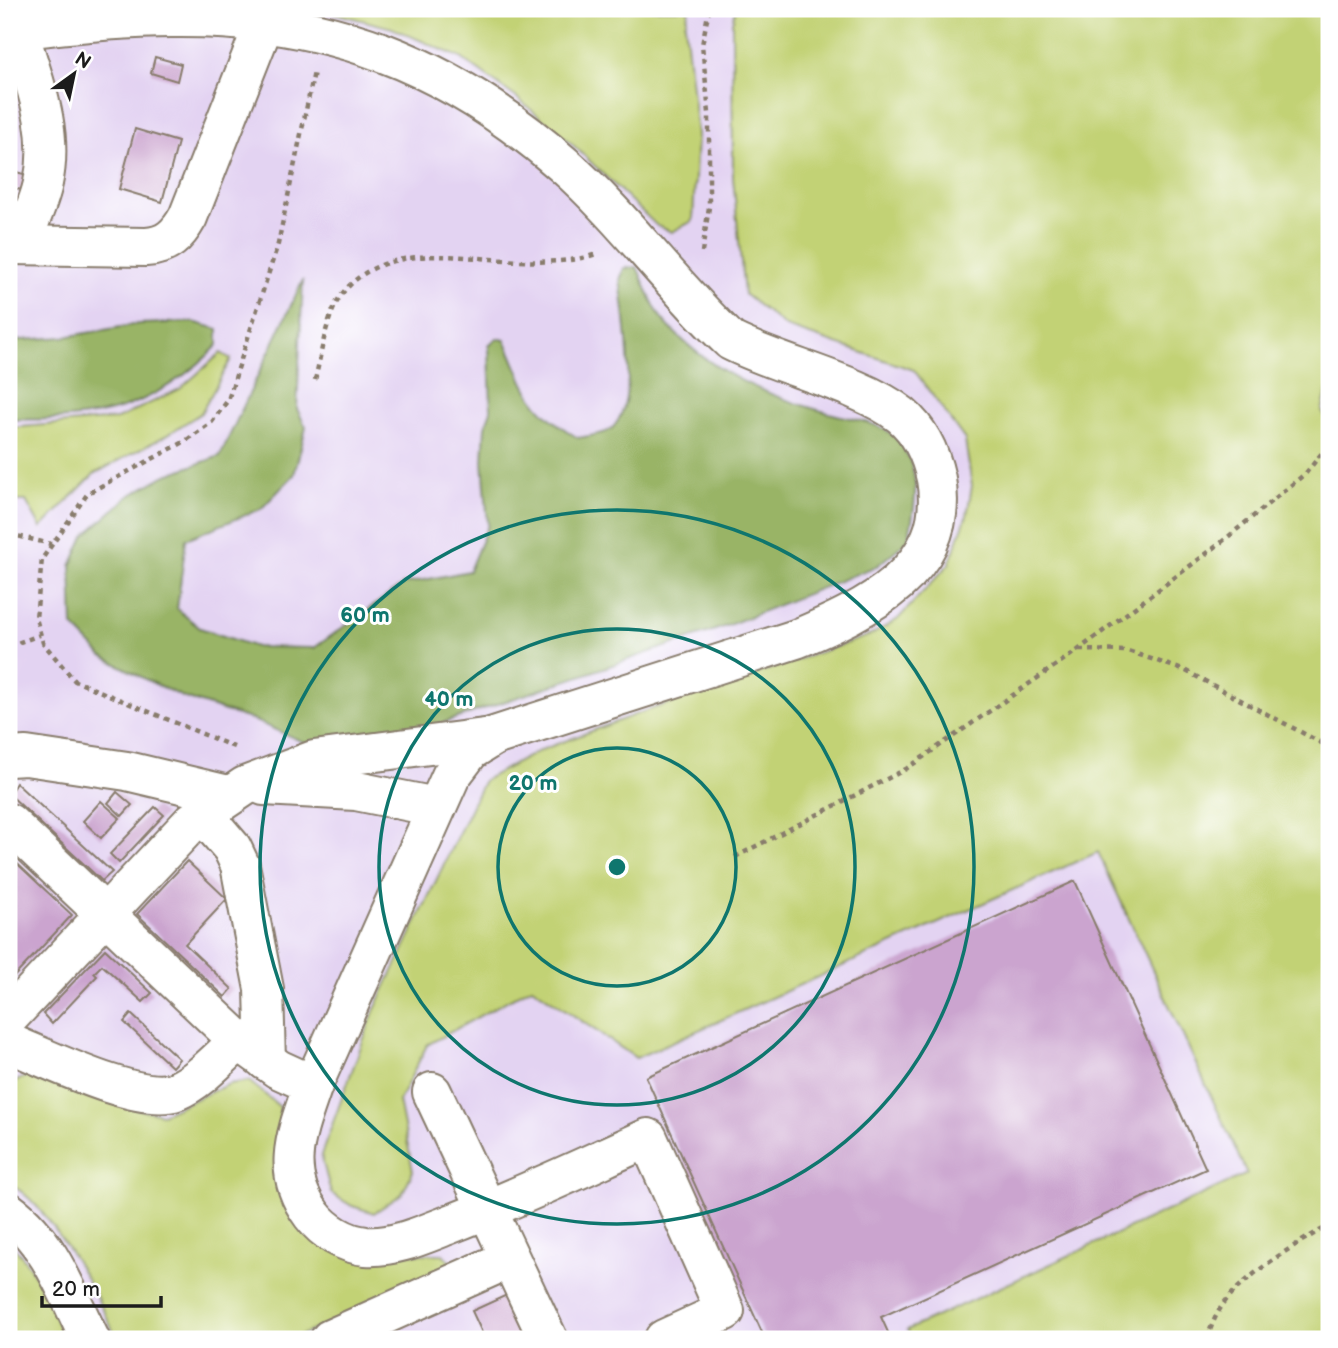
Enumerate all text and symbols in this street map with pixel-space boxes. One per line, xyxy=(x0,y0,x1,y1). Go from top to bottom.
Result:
north arrow xyxy=(38,38,108,108)
text: N xyxy=(70,47,95,75)
text: 60 m xyxy=(340,603,390,628)
text: 40 m xyxy=(424,687,474,712)
text: 20 m xyxy=(509,771,557,796)
centre of rings xyxy=(605,855,629,879)
scale bar xyxy=(42,1264,161,1308)
text: 20 m xyxy=(52,1277,100,1302)

